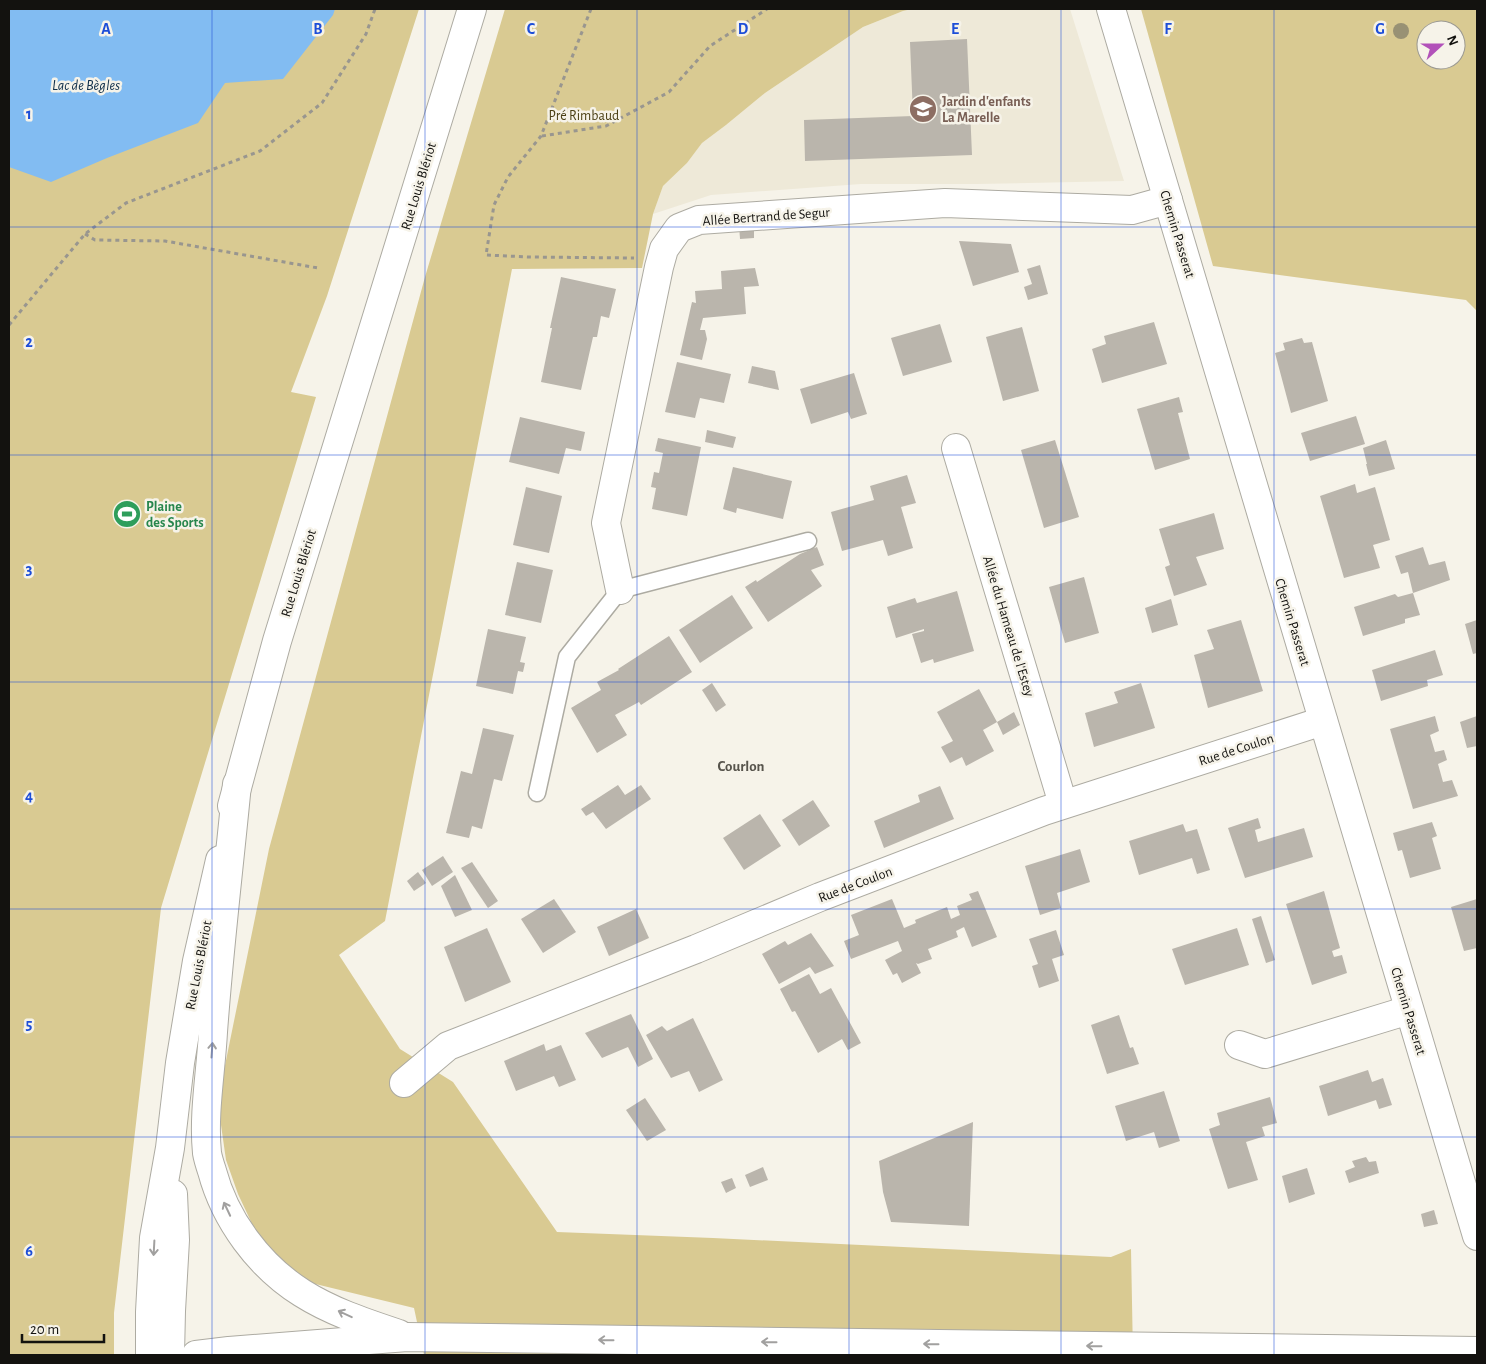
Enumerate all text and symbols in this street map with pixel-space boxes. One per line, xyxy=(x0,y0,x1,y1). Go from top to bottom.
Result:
north arrow xyxy=(1416,20,1466,70)
text: A xyxy=(101,21,111,37)
text: B xyxy=(313,21,323,37)
text: C xyxy=(527,21,536,37)
text: D xyxy=(738,21,749,37)
text: E xyxy=(951,21,959,37)
text: F xyxy=(1164,21,1172,37)
text: G xyxy=(1375,21,1385,37)
text: N xyxy=(1444,34,1460,48)
water label: Lac de Bègles xyxy=(52,78,120,93)
school or university icon: Jardin d'enfants La Marelle xyxy=(908,94,938,124)
place label: Jardin d'enfants La Marelle xyxy=(942,95,1031,125)
text: 1 xyxy=(26,106,32,122)
park label: Pré Rimbaud xyxy=(549,109,619,123)
street label: Rue Louis Blériot xyxy=(399,140,439,232)
street label: Chemin Passerat xyxy=(1157,189,1197,280)
street label: Allée Bertrand de Segur xyxy=(702,206,831,228)
text: 2 xyxy=(25,334,33,350)
sports icon: Plaine des Sports xyxy=(112,499,142,529)
place label: Plaine des Sports xyxy=(146,500,204,530)
street label: Rue Louis Blériot xyxy=(279,527,319,619)
street label: Allée du Hameau de l'Estey xyxy=(980,554,1036,698)
text: 3 xyxy=(26,561,33,577)
street label: Chemin Passerat xyxy=(1272,577,1312,668)
street label: Rue de Coulon xyxy=(1197,731,1275,769)
district label: Courlon xyxy=(718,759,765,774)
text: 4 xyxy=(25,788,33,804)
street label: Rue de Coulon xyxy=(817,864,894,905)
street label: Rue Louis Blériot xyxy=(183,919,215,1011)
street label: Chemin Passerat xyxy=(1388,966,1428,1057)
text: 5 xyxy=(26,1016,33,1032)
one-way arrow xyxy=(208,1042,217,1058)
one-way arrow xyxy=(221,1202,231,1217)
one-way arrow xyxy=(149,1239,158,1255)
text: 6 xyxy=(25,1243,33,1259)
one-way arrow xyxy=(338,1309,353,1319)
scale bar xyxy=(22,1312,105,1344)
text: 20 m xyxy=(30,1322,59,1337)
one-way arrow xyxy=(599,1335,615,1345)
one-way arrow xyxy=(761,1337,778,1347)
one-way arrow xyxy=(924,1339,940,1349)
one-way arrow xyxy=(1086,1341,1102,1351)

